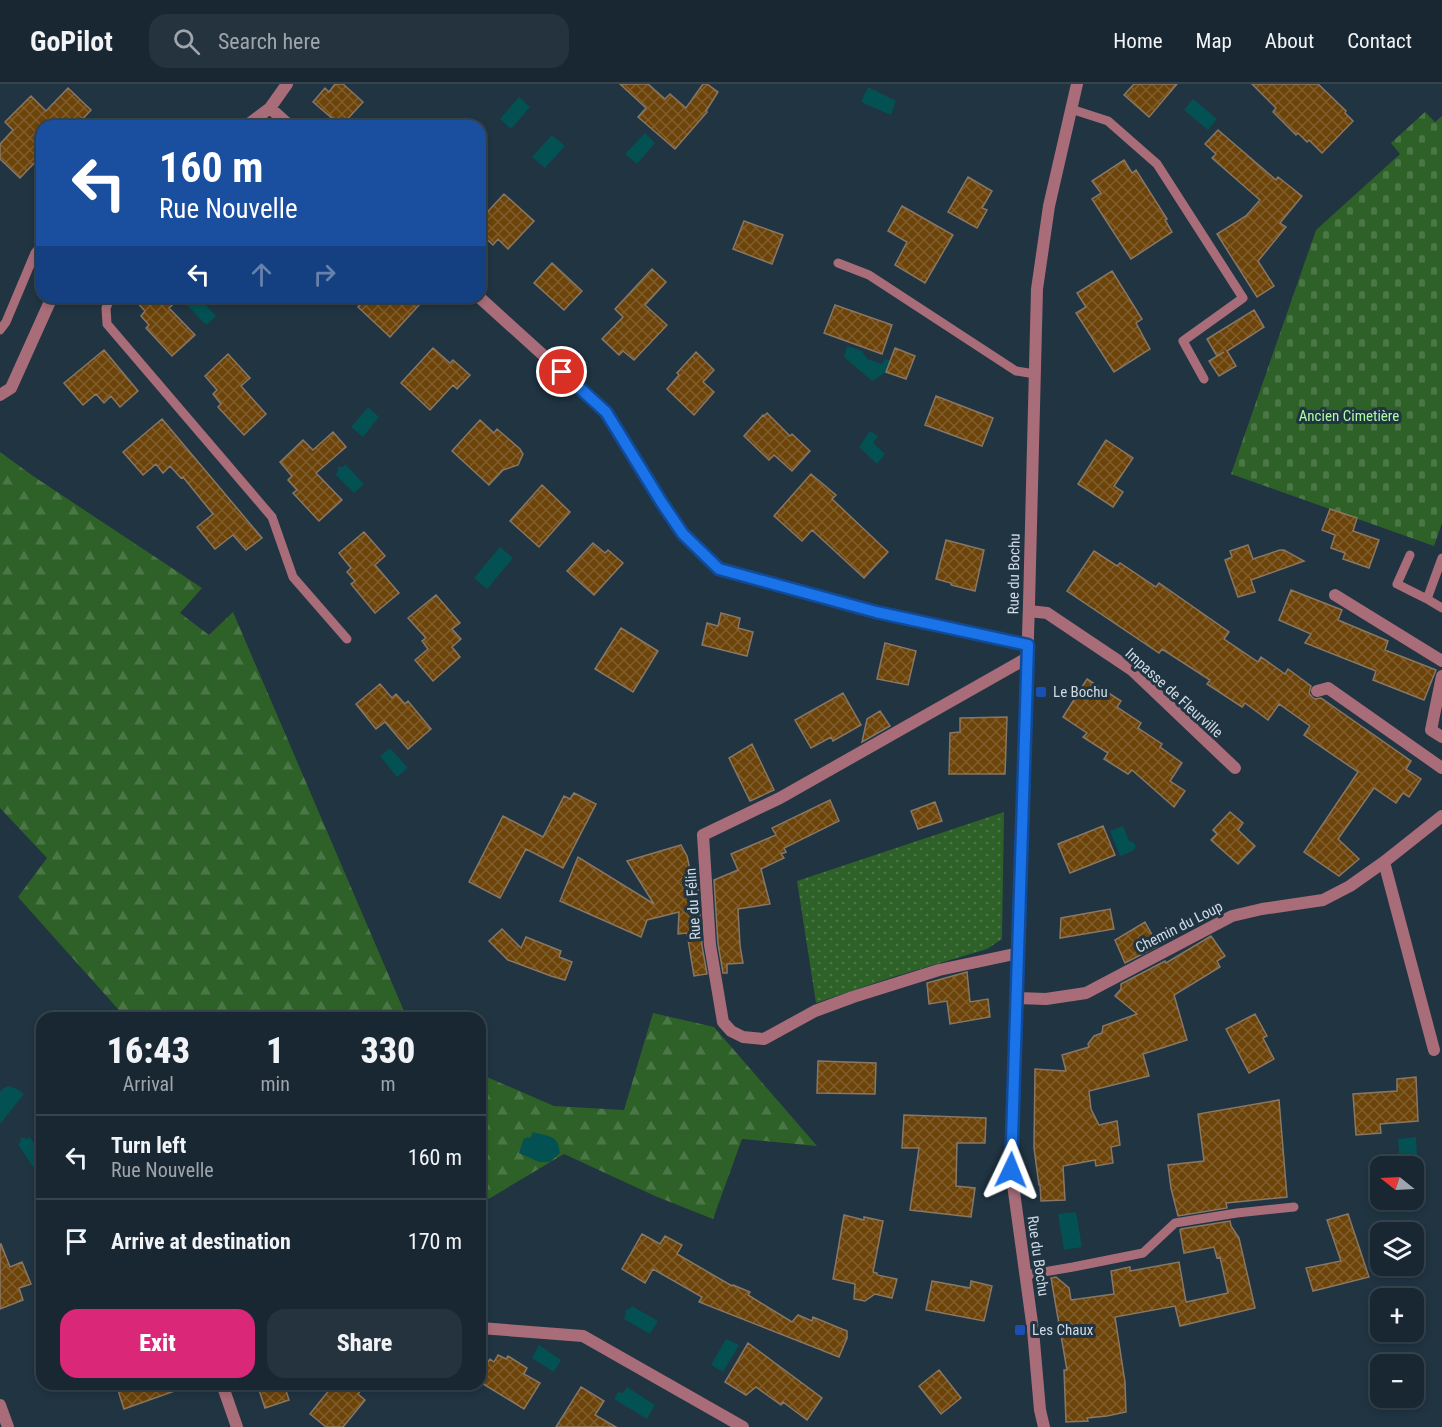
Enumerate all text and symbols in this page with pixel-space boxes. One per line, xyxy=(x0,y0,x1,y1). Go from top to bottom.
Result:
search box xyxy=(149,14,569,68)
text: GoPilot xyxy=(30,25,113,58)
icon: search xyxy=(170,25,203,58)
text: Search here xyxy=(218,29,320,54)
text: Home xyxy=(1113,29,1163,53)
text: Map xyxy=(1196,29,1232,53)
text: About xyxy=(1265,29,1314,53)
text: Contact xyxy=(1347,29,1412,53)
text: 160 m xyxy=(159,143,264,192)
icon: left xyxy=(60,144,138,222)
text: Rue Nouvelle xyxy=(159,193,298,225)
icon: left xyxy=(182,258,215,291)
icon: ahead xyxy=(245,258,278,291)
icon: right xyxy=(308,258,341,291)
pin xyxy=(536,346,587,397)
icon: arrive xyxy=(545,355,578,388)
park label: Ancien Cimetière xyxy=(1299,407,1399,425)
street label: Rue du Bochu xyxy=(1004,533,1024,615)
street label: Impasse de Fleurville xyxy=(1121,644,1227,742)
place label: Le Bochu xyxy=(1053,683,1108,701)
marker: Le Bochu xyxy=(1034,685,1048,699)
street label: Rue du Félin xyxy=(682,867,704,941)
street label: Chemin du Loup xyxy=(1132,897,1226,957)
text: 16:43 xyxy=(107,1030,190,1072)
text: 1 xyxy=(266,1030,284,1072)
text: 330 xyxy=(360,1030,415,1072)
text: Arrival xyxy=(123,1072,174,1096)
text: min xyxy=(261,1072,290,1096)
text: m xyxy=(380,1072,395,1096)
text: Turn left xyxy=(111,1133,186,1158)
position arrow xyxy=(979,1138,1043,1202)
icon: left xyxy=(60,1141,93,1174)
text: 160 m xyxy=(408,1145,462,1170)
north arrow xyxy=(1370,1156,1424,1210)
map controls xyxy=(1370,1156,1424,1408)
text: Rue Nouvelle xyxy=(111,1158,214,1182)
street label: Rue du Bochu xyxy=(1023,1215,1053,1297)
button: layers xyxy=(1370,1222,1424,1276)
icon: arrive xyxy=(60,1225,93,1258)
text: Arrive at destination xyxy=(111,1229,291,1254)
text: 170 m xyxy=(408,1229,462,1254)
button: + xyxy=(1370,1288,1424,1342)
button: Exit xyxy=(60,1309,255,1378)
button: Share xyxy=(267,1309,462,1378)
place label: Les Chaux xyxy=(1032,1321,1094,1339)
marker: Les Chaux xyxy=(1013,1323,1027,1337)
button: − xyxy=(1370,1354,1424,1408)

